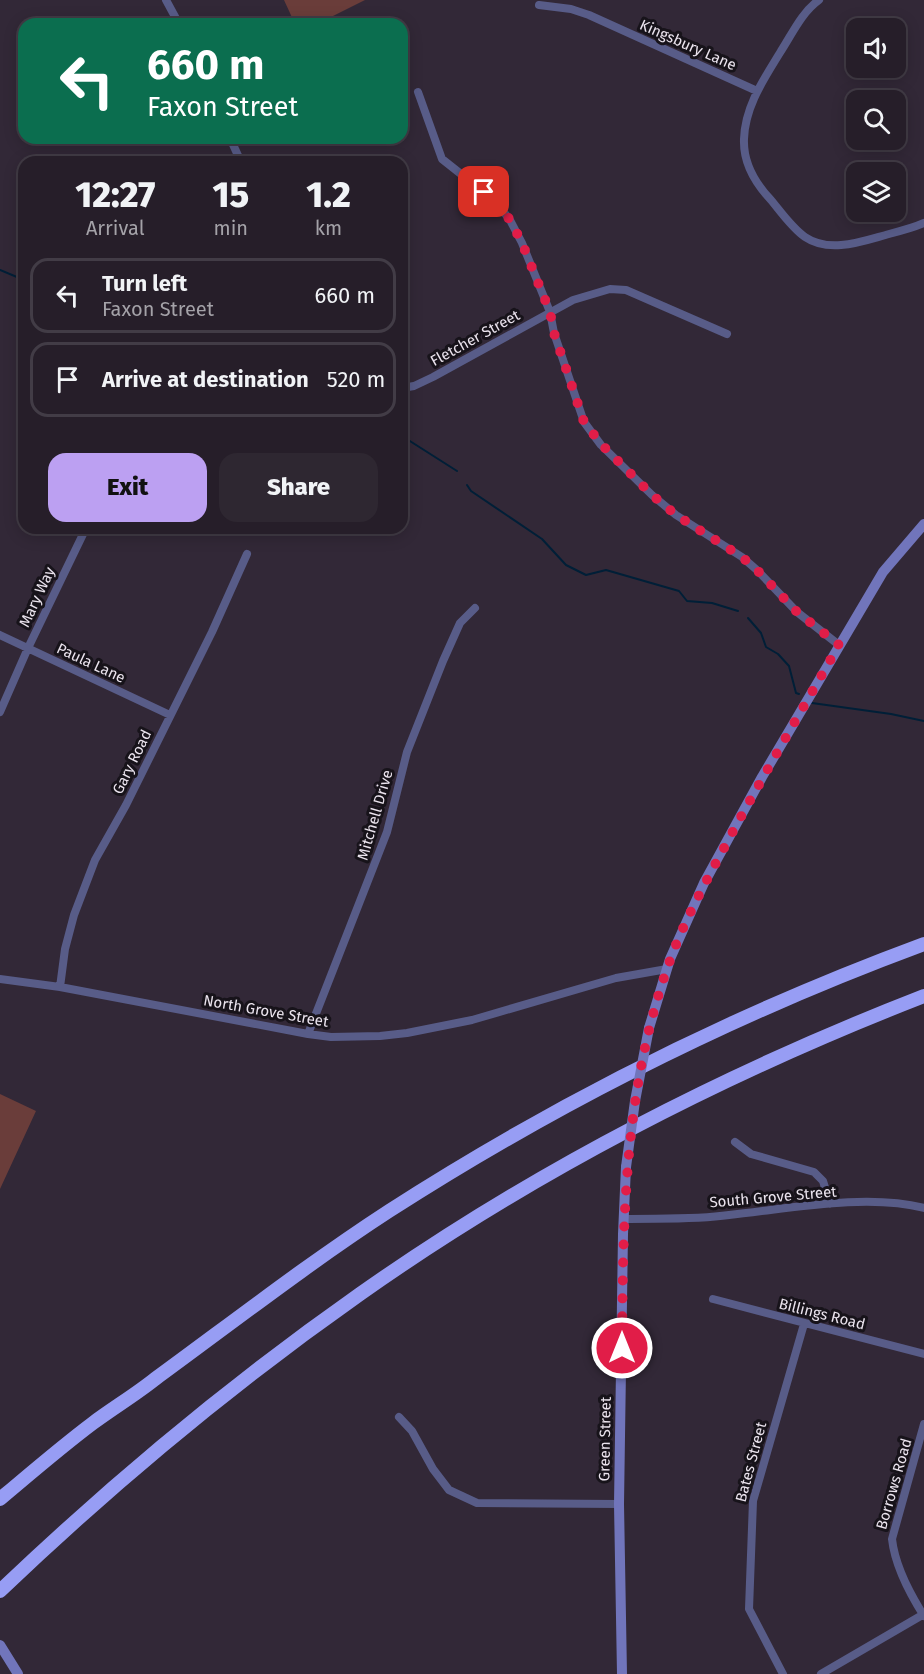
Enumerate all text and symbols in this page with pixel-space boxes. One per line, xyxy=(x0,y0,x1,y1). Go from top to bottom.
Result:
street label: Kingsbury Lane xyxy=(637,16,739,74)
map controls xyxy=(846,18,906,222)
button: sound xyxy=(846,18,906,78)
text: 660 m xyxy=(147,40,264,90)
icon: left xyxy=(48,42,126,120)
button: search xyxy=(846,90,906,150)
text: Faxon Street xyxy=(147,91,298,123)
button: layers xyxy=(846,162,906,222)
pin xyxy=(458,166,509,217)
text: 12:27 xyxy=(75,173,155,217)
text: 15 xyxy=(212,173,249,217)
text: 1.2 xyxy=(306,173,351,217)
icon: arrive xyxy=(467,175,500,208)
text: Arrival xyxy=(86,216,145,240)
text: min xyxy=(214,216,248,240)
text: km xyxy=(315,216,342,240)
text: Turn left xyxy=(102,270,187,297)
icon: left xyxy=(51,279,84,312)
text: 660 m xyxy=(315,282,375,309)
text: Faxon Street xyxy=(102,297,214,321)
street label: Fletcher Street xyxy=(427,306,523,370)
icon: arrive xyxy=(51,363,84,396)
text: Arrive at destination xyxy=(102,366,309,393)
text: 520 m xyxy=(327,366,385,393)
button: Exit xyxy=(48,453,207,522)
button: Share xyxy=(219,453,378,522)
street label: Mary Way xyxy=(15,564,59,630)
street label: Paula Lane xyxy=(54,639,128,687)
street label: Gary Road xyxy=(109,727,155,797)
street label: Mitchell Drive xyxy=(354,768,396,862)
street label: North Grove Street xyxy=(202,991,330,1031)
street label: South Grove Street xyxy=(709,1182,838,1212)
street label: Billings Road xyxy=(777,1295,867,1333)
position arrow xyxy=(590,1316,654,1380)
street label: Green Street xyxy=(595,1396,615,1481)
street label: Bates Street xyxy=(732,1419,770,1504)
street label: Borrows Road xyxy=(872,1436,916,1532)

